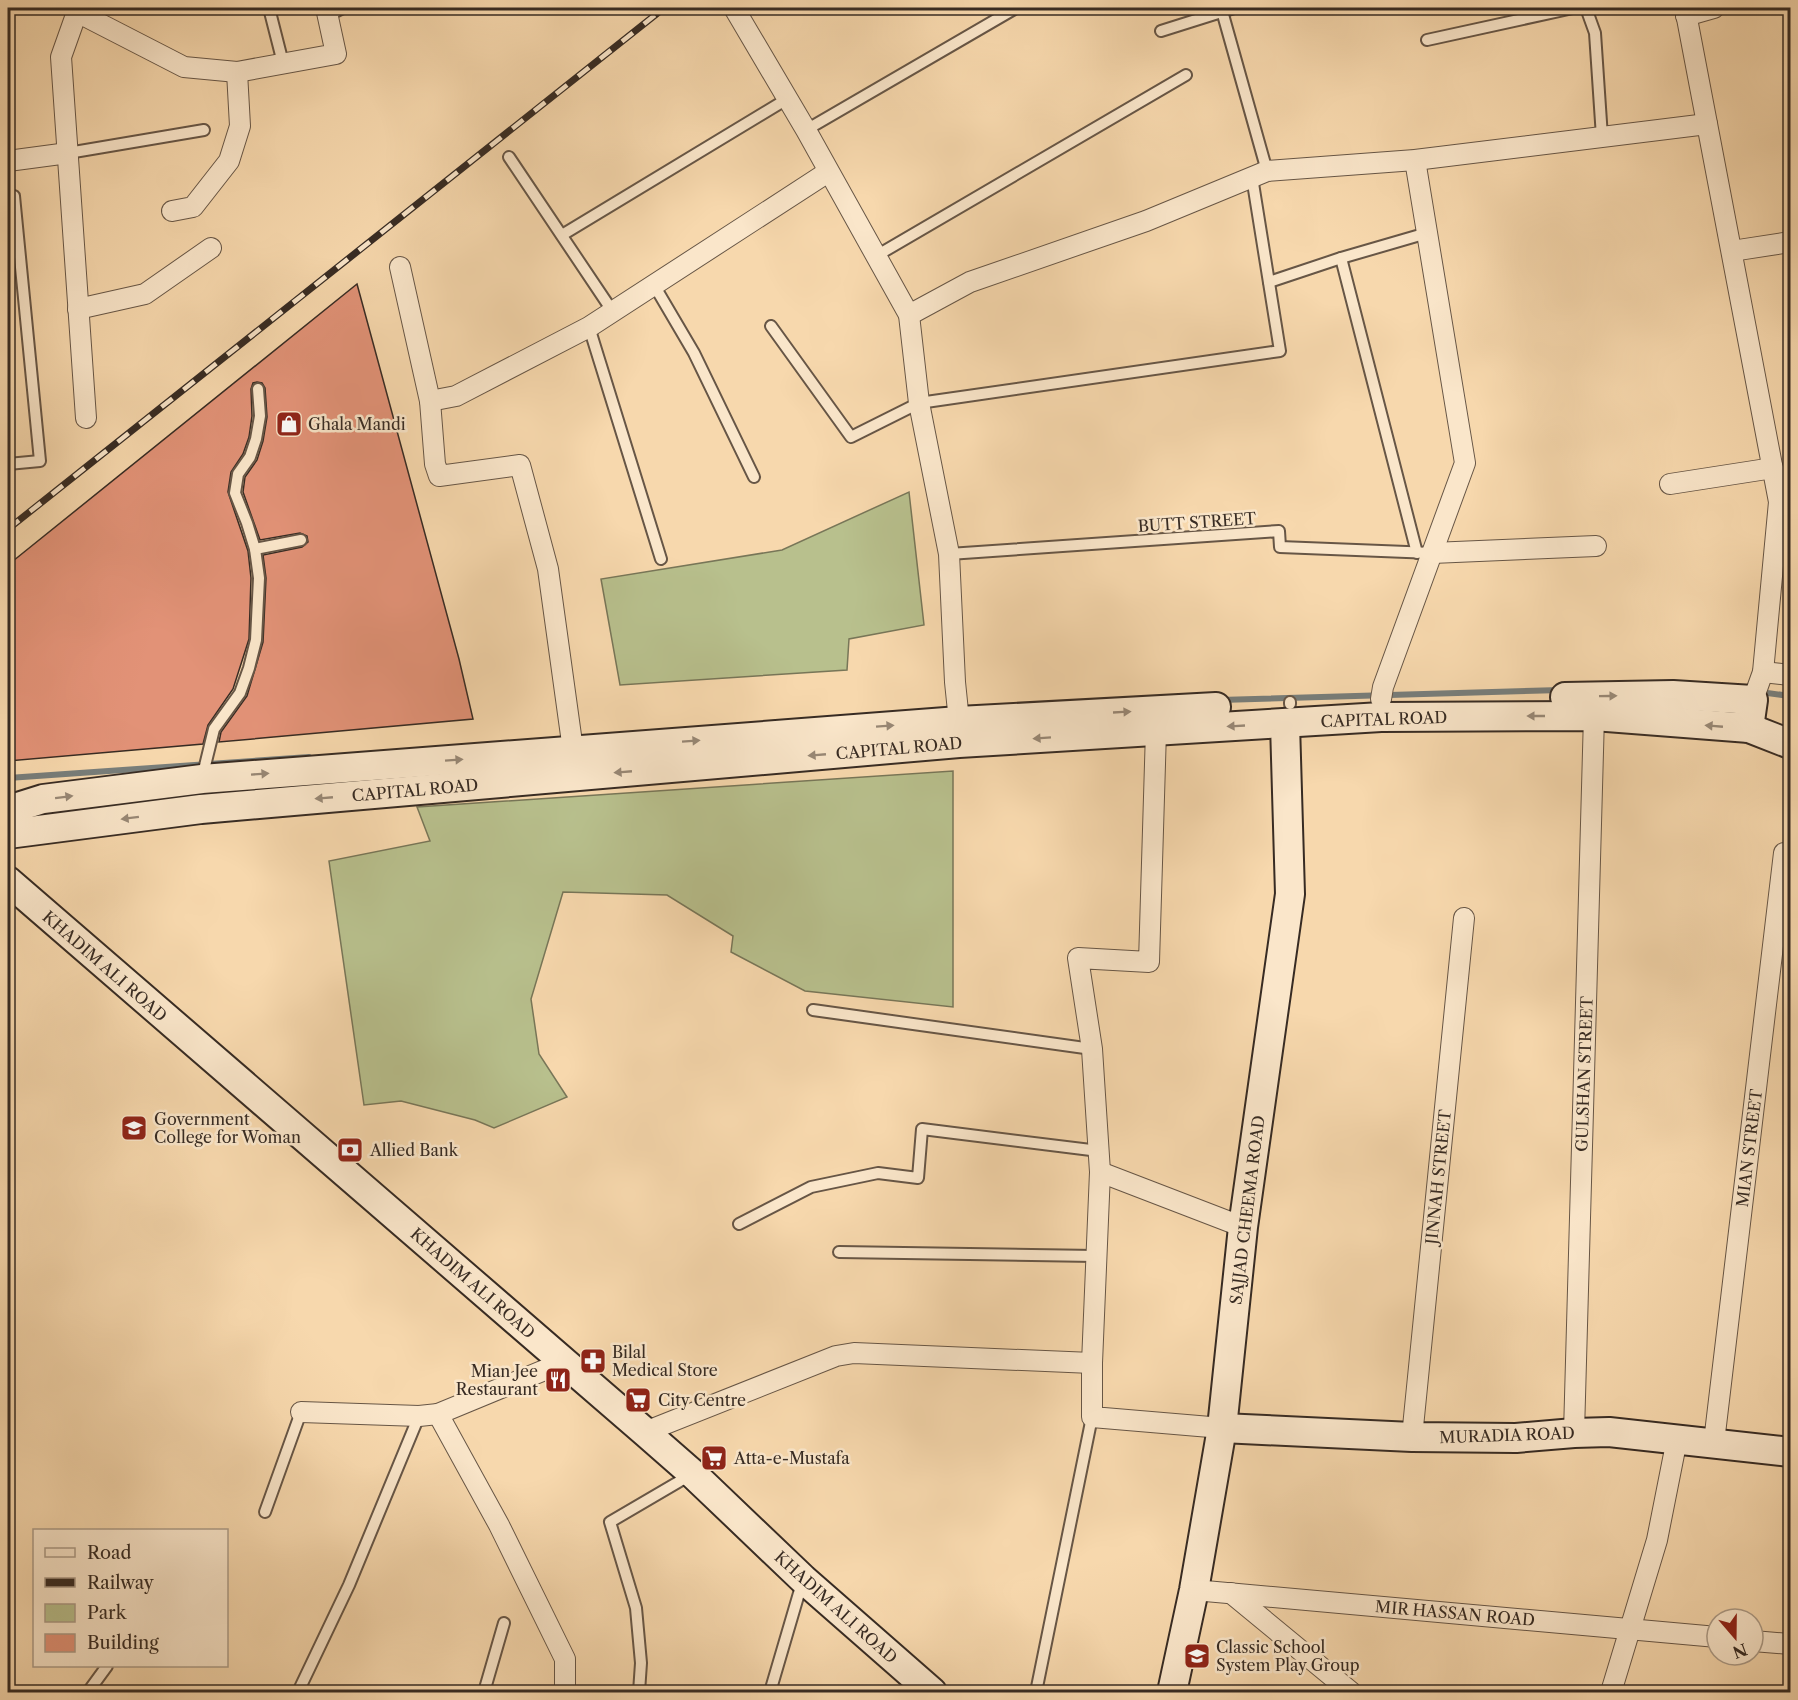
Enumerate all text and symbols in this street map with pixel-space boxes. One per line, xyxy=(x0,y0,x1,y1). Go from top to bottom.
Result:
shop icon: Ghala Mandi xyxy=(274,409,304,439)
place label: Ghala Mandi xyxy=(308,414,406,434)
street label: BUTT STREET xyxy=(1137,508,1257,536)
one-way arrow xyxy=(1598,691,1617,701)
street label: CAPITAL ROAD xyxy=(1320,707,1448,731)
one-way arrow xyxy=(1112,708,1131,717)
one-way arrow xyxy=(1527,711,1546,721)
one-way arrow xyxy=(876,721,895,731)
one-way arrow xyxy=(1704,721,1723,730)
one-way arrow xyxy=(1227,722,1246,731)
street label: CAPITAL ROAD xyxy=(835,733,963,763)
one-way arrow xyxy=(1032,733,1051,742)
one-way arrow xyxy=(681,736,700,746)
one-way arrow xyxy=(807,750,826,760)
one-way arrow xyxy=(445,755,464,764)
one-way arrow xyxy=(613,767,632,777)
one-way arrow xyxy=(250,770,269,779)
street label: CAPITAL ROAD xyxy=(351,775,479,805)
one-way arrow xyxy=(55,792,74,801)
one-way arrow xyxy=(314,793,333,803)
one-way arrow xyxy=(120,814,139,823)
street label: KHADIM ALI ROAD xyxy=(39,907,171,1026)
street label: GULSHAN STREET xyxy=(1571,996,1597,1152)
street label: MIAN STREET xyxy=(1732,1088,1766,1208)
place label: Government College for Woman xyxy=(154,1109,301,1147)
street label: JINNAH STREET xyxy=(1421,1109,1455,1248)
school or university icon: Government College for Woman xyxy=(119,1113,149,1143)
street label: SAJJAD CHEEMA ROAD xyxy=(1225,1114,1269,1306)
bank icon: Allied Bank xyxy=(335,1135,365,1165)
place label: Allied Bank xyxy=(369,1140,459,1160)
street label: KHADIM ALI ROAD xyxy=(407,1224,539,1343)
place label: Bilal Medical Store xyxy=(612,1342,718,1380)
pharmacy icon: Bilal Medical Store xyxy=(578,1346,608,1376)
place label: Mian Jee Restaurant xyxy=(456,1361,538,1399)
restaurant icon: Mian Jee Restaurant xyxy=(543,1365,573,1395)
supermarket icon: City Centre xyxy=(623,1385,653,1415)
place label: City Centre xyxy=(658,1390,746,1410)
street label: MURADIA ROAD xyxy=(1439,1423,1575,1447)
supermarket icon: Atta-e-Mustafa xyxy=(699,1443,729,1473)
place label: Atta-e-Mustafa xyxy=(733,1448,850,1468)
legend xyxy=(33,1529,228,1667)
text: Road xyxy=(87,1542,132,1564)
street label: KHADIM ALI ROAD xyxy=(770,1547,902,1667)
text: Railway xyxy=(87,1572,155,1594)
street label: MIR HASSAN ROAD xyxy=(1374,1596,1536,1630)
text: Park xyxy=(87,1602,128,1624)
north arrow xyxy=(1705,1607,1765,1667)
text: Building xyxy=(87,1632,159,1654)
place label: Classic School System Play Group xyxy=(1216,1637,1360,1675)
text: N xyxy=(1730,1639,1750,1663)
school or university icon: Classic School System Play Group xyxy=(1182,1641,1212,1671)

